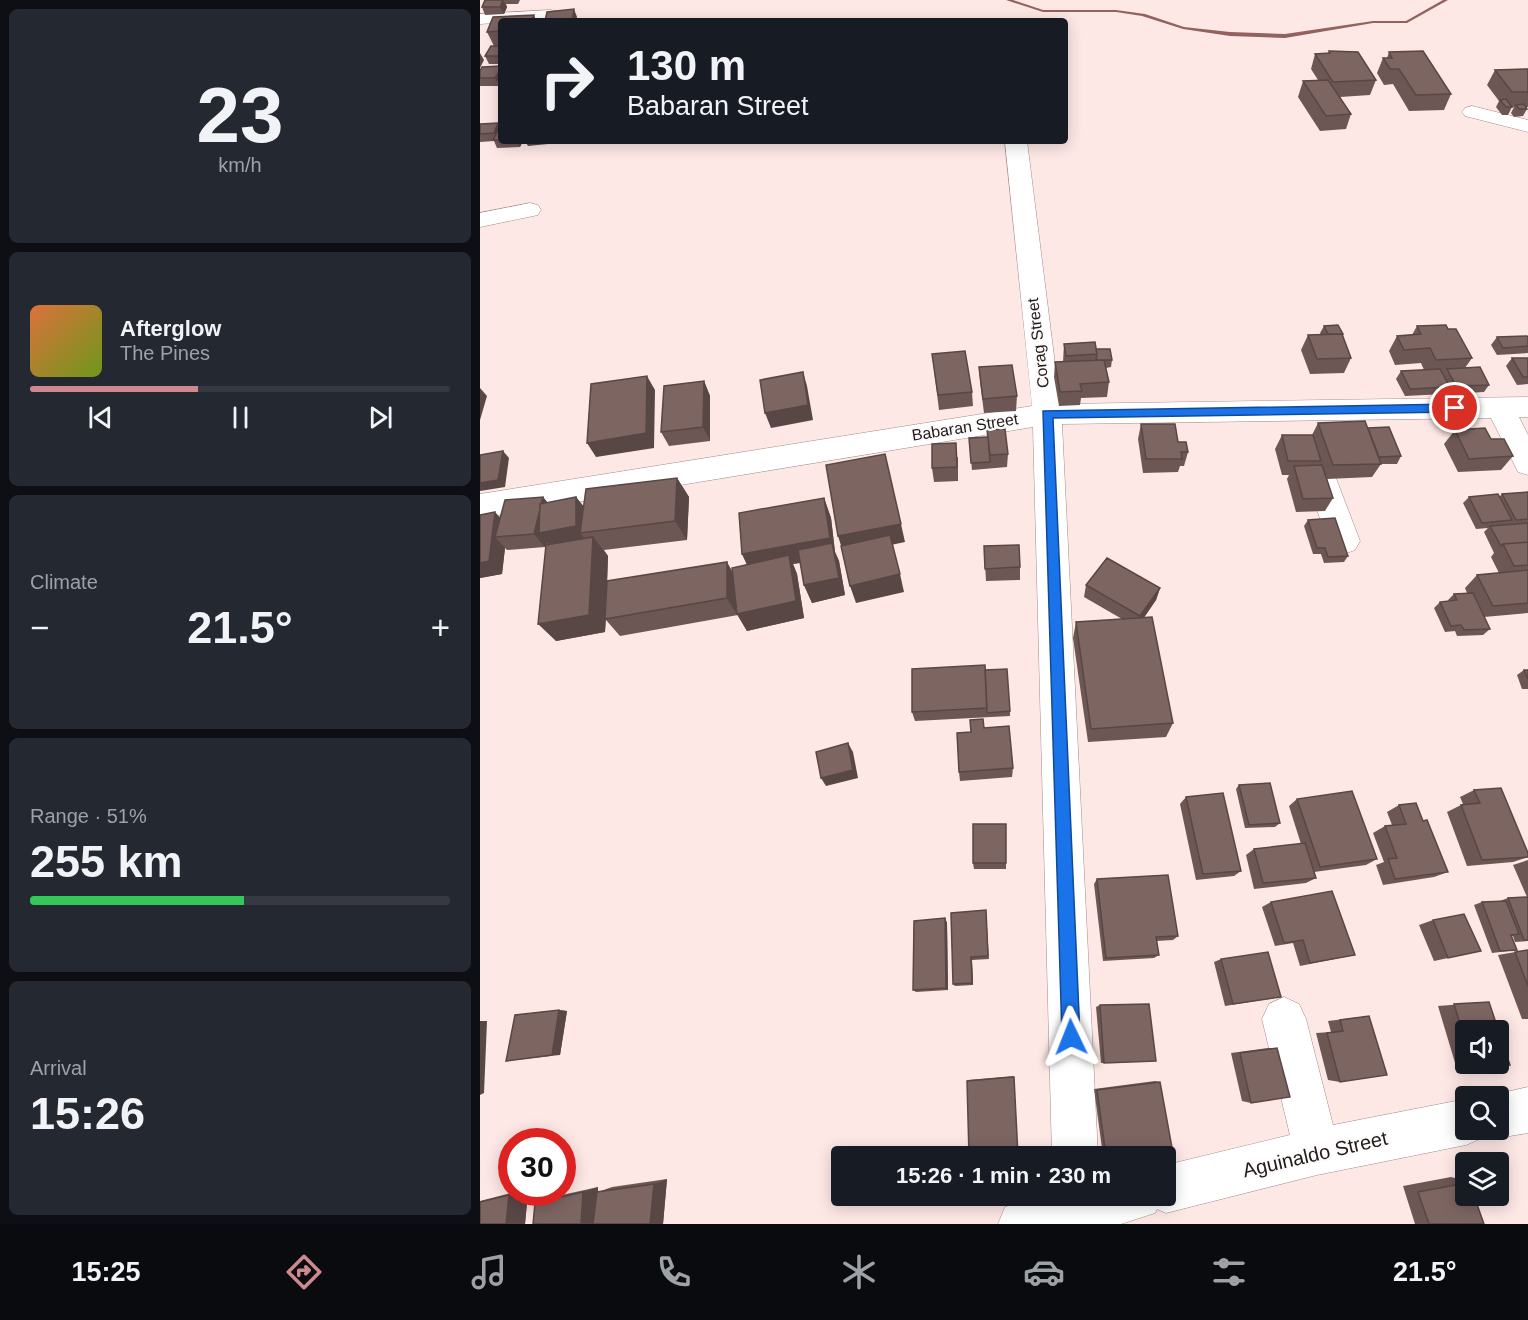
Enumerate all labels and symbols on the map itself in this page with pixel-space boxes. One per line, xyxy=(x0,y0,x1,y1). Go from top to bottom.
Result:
street label: Corag Street xyxy=(1024,296,1052,389)
pin xyxy=(1429,382,1480,433)
street label: Babaran Street xyxy=(911,410,1020,444)
position arrow xyxy=(1039,1005,1103,1069)
street label: Aguinaldo Street xyxy=(1240,1127,1390,1181)
speed limit sign: 30 xyxy=(498,1128,576,1206)

